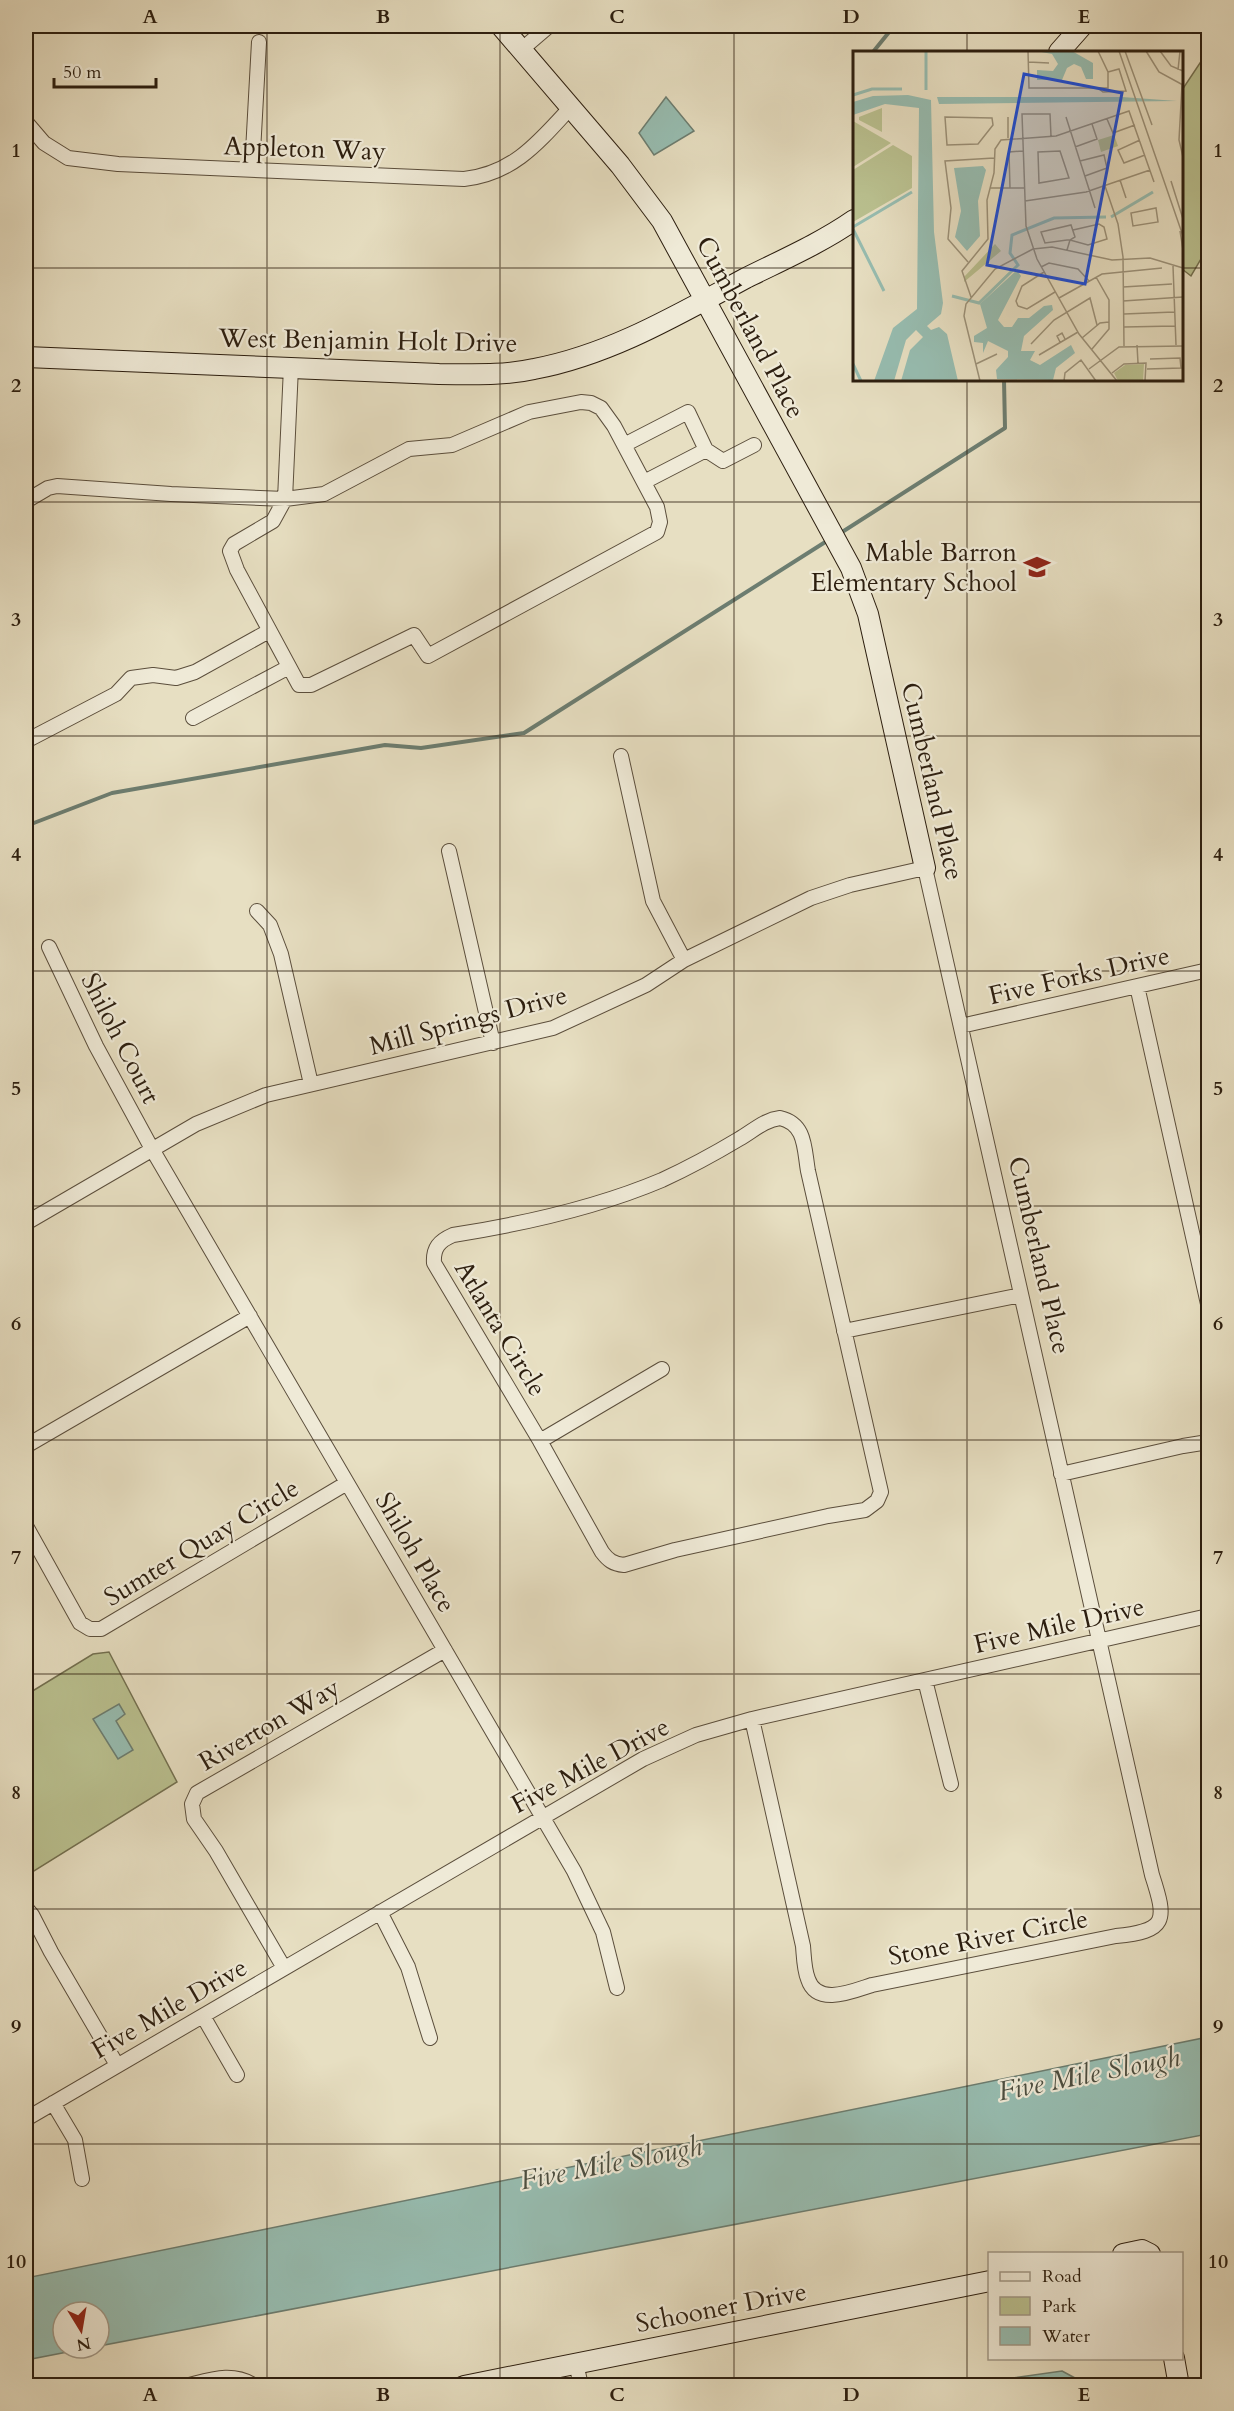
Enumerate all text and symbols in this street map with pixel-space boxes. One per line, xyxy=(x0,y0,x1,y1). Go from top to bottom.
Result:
text: A xyxy=(142,3,158,30)
text: B xyxy=(376,3,390,30)
text: C xyxy=(609,3,625,30)
text: D xyxy=(842,3,860,30)
text: E xyxy=(1078,3,1090,30)
scale bar xyxy=(54,51,156,89)
inset map xyxy=(853,51,1183,381)
text: 50 m xyxy=(63,60,102,85)
street label: Appleton Way xyxy=(223,128,387,169)
text: 1 xyxy=(11,137,21,164)
text: 1 xyxy=(1213,137,1223,164)
street label: Cumberland Place xyxy=(688,230,813,425)
street label: West Benjamin Holt Drive xyxy=(217,320,518,361)
text: 2 xyxy=(11,372,21,399)
text: 2 xyxy=(1213,372,1223,399)
place label: Mable Barron Elementary School xyxy=(810,535,1017,600)
school or university icon: Mable Barron Elementary School xyxy=(1022,552,1052,582)
text: 3 xyxy=(11,606,21,633)
text: 3 xyxy=(1213,606,1223,633)
street label: Cumberland Place xyxy=(893,679,972,883)
text: 4 xyxy=(11,841,21,868)
text: 4 xyxy=(1213,841,1223,868)
street label: Five Forks Drive xyxy=(985,938,1173,1013)
street label: Shiloh Court xyxy=(73,967,168,1110)
street label: Mill Springs Drive xyxy=(365,977,571,1064)
text: 5 xyxy=(11,1075,21,1102)
text: 5 xyxy=(1213,1075,1223,1102)
street label: Cumberland Place xyxy=(1000,1153,1079,1357)
street label: Atlanta Circle xyxy=(446,1254,555,1403)
text: 6 xyxy=(11,1310,21,1337)
text: 6 xyxy=(1213,1310,1223,1337)
street label: Sumter Quay Circle xyxy=(97,1470,305,1614)
street label: Shiloh Place xyxy=(367,1486,464,1619)
text: 7 xyxy=(11,1544,21,1571)
text: 7 xyxy=(1213,1544,1223,1571)
street label: Five Mile Drive xyxy=(970,1589,1148,1662)
street label: Riverton Way xyxy=(192,1670,346,1779)
street label: Five Mile Drive xyxy=(505,1709,675,1822)
text: 8 xyxy=(11,1779,21,1806)
text: 8 xyxy=(1213,1779,1223,1806)
street label: Stone River Circle xyxy=(885,1901,1091,1974)
street label: Five Mile Drive xyxy=(85,1950,253,2067)
text: 9 xyxy=(11,2013,21,2040)
text: 9 xyxy=(1213,2013,1223,2040)
water label: Five Mile Slough xyxy=(995,2039,1183,2110)
water label: Five Mile Slough xyxy=(517,2128,705,2199)
text: 10 xyxy=(6,2248,26,2275)
text: 10 xyxy=(1208,2248,1228,2275)
legend xyxy=(988,2252,1183,2360)
text: Road xyxy=(1042,2264,1082,2289)
street label: Schooner Drive xyxy=(633,2274,809,2341)
text: Park xyxy=(1042,2294,1077,2319)
north arrow xyxy=(51,2300,111,2360)
text: Water xyxy=(1041,2324,1091,2349)
text: N xyxy=(75,2332,93,2356)
text: A xyxy=(142,2381,158,2408)
text: B xyxy=(376,2381,390,2408)
text: C xyxy=(609,2381,625,2408)
text: D xyxy=(842,2381,860,2408)
text: E xyxy=(1078,2381,1090,2408)

